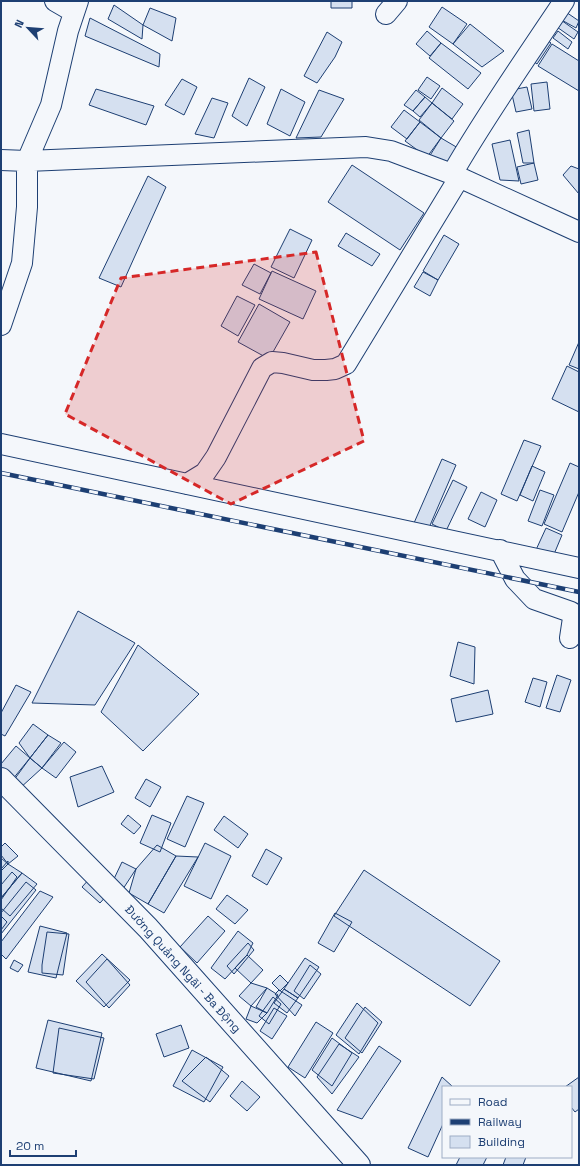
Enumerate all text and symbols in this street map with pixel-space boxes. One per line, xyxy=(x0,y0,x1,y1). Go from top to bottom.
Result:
north arrow xyxy=(8,8,48,48)
text: N xyxy=(11,17,27,30)
street label: Đường Quảng Ngãi - Ba Động xyxy=(121,902,245,1036)
legend xyxy=(442,1086,572,1158)
text: Road xyxy=(478,1094,507,1110)
text: Railway xyxy=(478,1114,522,1130)
scale bar xyxy=(10,1132,76,1158)
text: Building xyxy=(478,1134,525,1150)
text: 20 m xyxy=(16,1138,44,1154)

